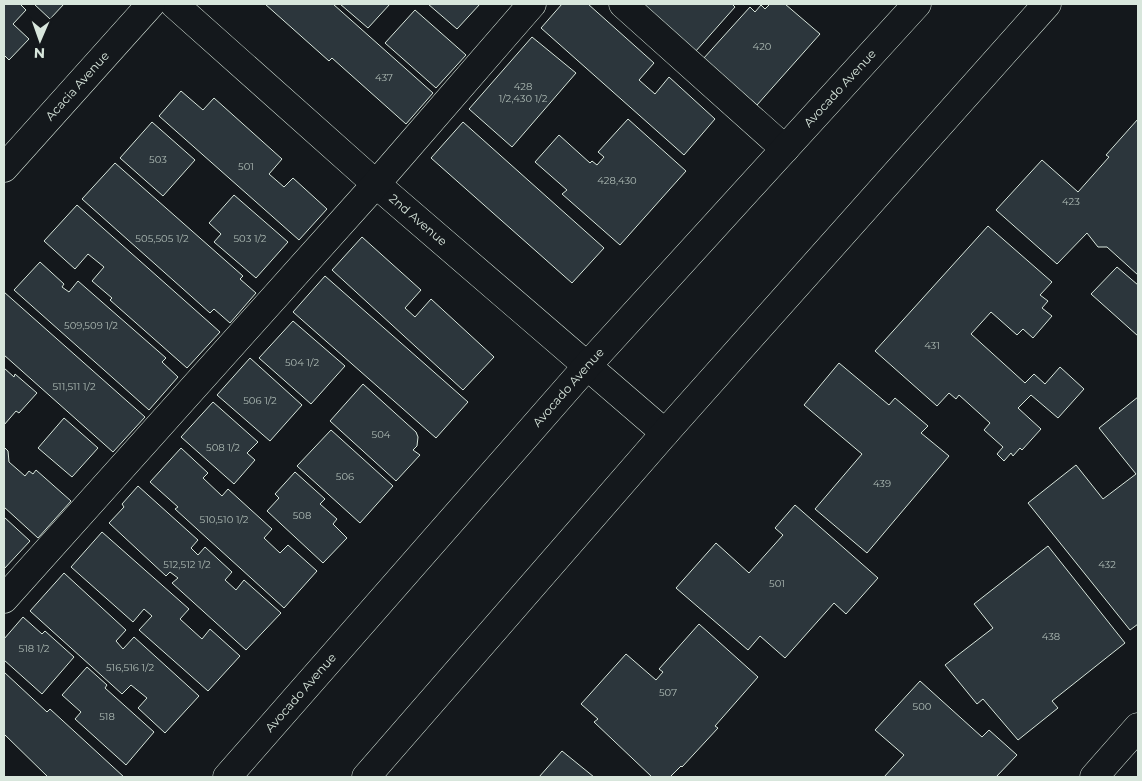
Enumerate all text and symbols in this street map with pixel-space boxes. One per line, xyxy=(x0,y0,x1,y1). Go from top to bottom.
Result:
north arrow xyxy=(15,15,65,65)
house number: 420 xyxy=(753,40,772,53)
text: N xyxy=(34,44,46,62)
street label: Avocado Avenue xyxy=(800,46,879,130)
street label: Acacia Avenue xyxy=(42,48,112,123)
house number: 437 xyxy=(375,71,393,84)
house number: 428 1/2,430 1/2 xyxy=(499,80,548,105)
house number: 503 xyxy=(149,153,167,166)
house number: 501 xyxy=(238,160,254,173)
house number: 428,430 xyxy=(597,174,637,187)
street label: 2nd Avenue xyxy=(386,191,450,249)
house number: 423 xyxy=(1062,195,1080,208)
house number: 505,505 1/2 xyxy=(135,232,189,245)
house number: 503 1/2 xyxy=(233,232,267,245)
house number: 509,509 1/2 xyxy=(64,319,118,332)
house number: 431 xyxy=(924,339,940,352)
street label: Avocado Avenue xyxy=(529,345,607,430)
house number: 504 1/2 xyxy=(285,356,319,369)
house number: 511,511 1/2 xyxy=(52,380,96,393)
house number: 506 1/2 xyxy=(243,394,277,407)
house number: 504 xyxy=(372,428,391,441)
house number: 508 1/2 xyxy=(206,441,240,454)
house number: 506 xyxy=(336,470,354,483)
house number: 439 xyxy=(873,477,891,490)
house number: 508 xyxy=(293,509,311,522)
house number: 510,510 1/2 xyxy=(199,513,249,526)
house number: 512,512 1/2 xyxy=(163,558,211,571)
house number: 432 xyxy=(1098,558,1116,571)
house number: 501 xyxy=(769,577,785,590)
house number: 438 xyxy=(1042,630,1060,643)
house number: 518 1/2 xyxy=(19,642,50,655)
street label: Avocado Avenue xyxy=(262,650,339,735)
house number: 516,516 1/2 xyxy=(106,661,154,674)
house number: 507 xyxy=(659,686,677,699)
house number: 500 xyxy=(913,700,932,713)
house number: 518 xyxy=(99,710,115,723)

